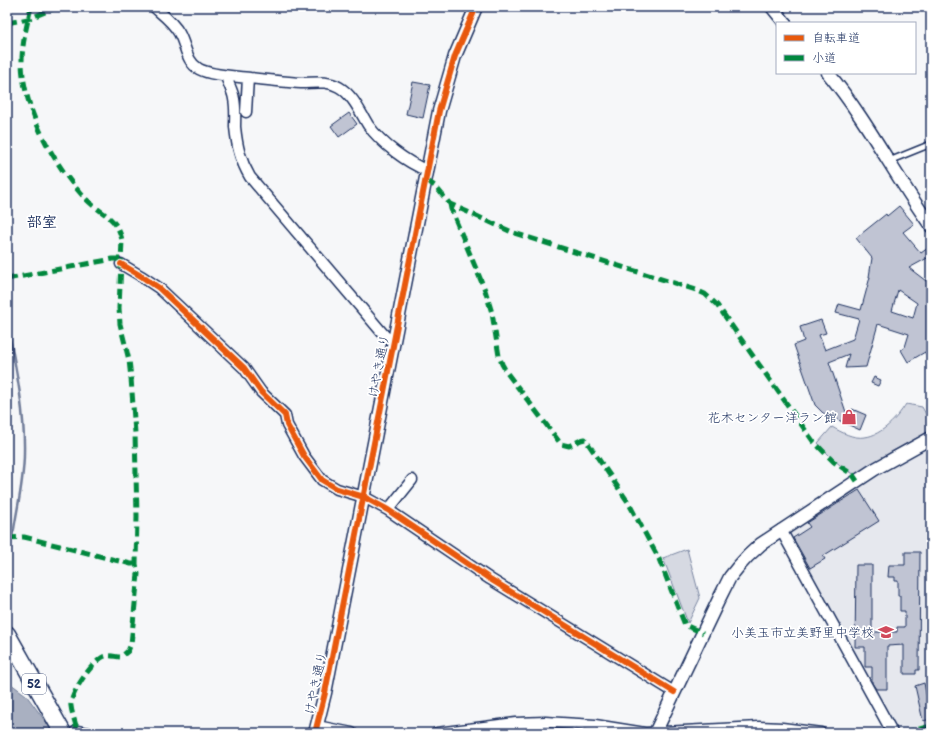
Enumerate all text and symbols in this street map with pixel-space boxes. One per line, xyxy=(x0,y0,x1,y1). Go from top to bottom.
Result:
legend xyxy=(776,22,916,74)
text: 自転車道 xyxy=(812,31,860,46)
text: 小道 xyxy=(812,51,836,66)
district label: 部室 xyxy=(27,213,57,232)
street label: けやき通り xyxy=(365,333,393,400)
shop icon: 花木センター洋ラン館 xyxy=(840,408,858,426)
place label: 花木センター洋ラン館 xyxy=(708,410,837,426)
school or university icon: 小美玉市立美野里中学校 xyxy=(877,623,895,641)
place label: 小美玉市立美野里中学校 xyxy=(731,625,874,641)
street label: けやき通り xyxy=(301,650,331,717)
road number: 52 xyxy=(22,674,46,694)

